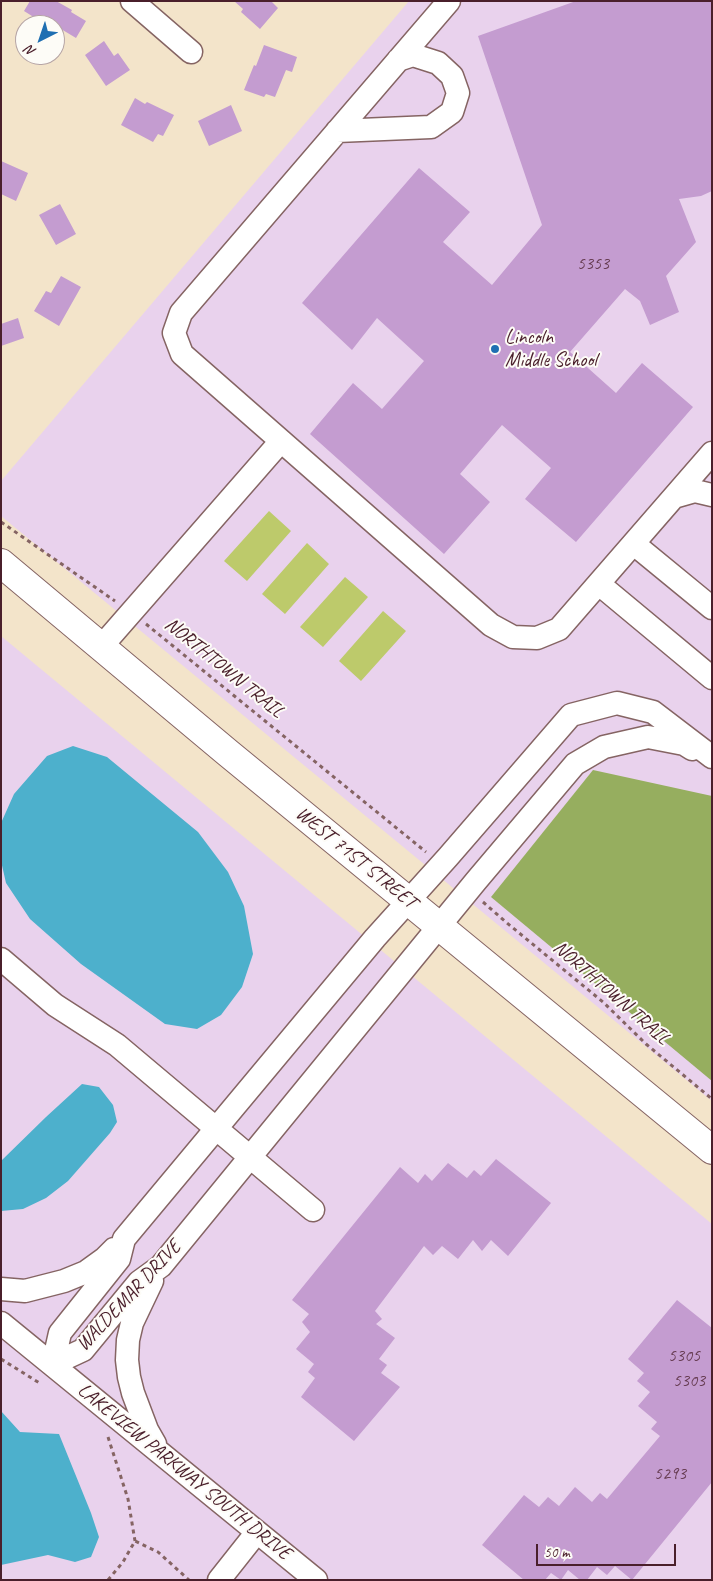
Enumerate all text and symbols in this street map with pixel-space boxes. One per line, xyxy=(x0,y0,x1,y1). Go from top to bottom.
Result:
north arrow xyxy=(15,15,65,65)
text: N xyxy=(22,42,39,60)
house number: 5353 xyxy=(577,253,609,275)
place label: Lincoln Middle School xyxy=(505,326,597,373)
marker: Lincoln Middle School xyxy=(489,343,501,355)
street label: NORTHTOWN TRAIL xyxy=(159,613,289,723)
street label: WEST 71ST STREET xyxy=(291,802,421,914)
street label: NORTHTOWN TRAIL xyxy=(548,936,674,1050)
street label: WALDEMAR DRIVE xyxy=(72,1236,186,1356)
house number: 5305 xyxy=(668,1345,700,1367)
house number: 5303 xyxy=(673,1370,705,1392)
street label: LAKEVIEW PARKWAY SOUTH DRIVE xyxy=(72,1378,296,1566)
house number: 5293 xyxy=(654,1463,686,1485)
scale bar xyxy=(538,1534,678,1566)
text: 50 m xyxy=(544,1543,570,1562)

